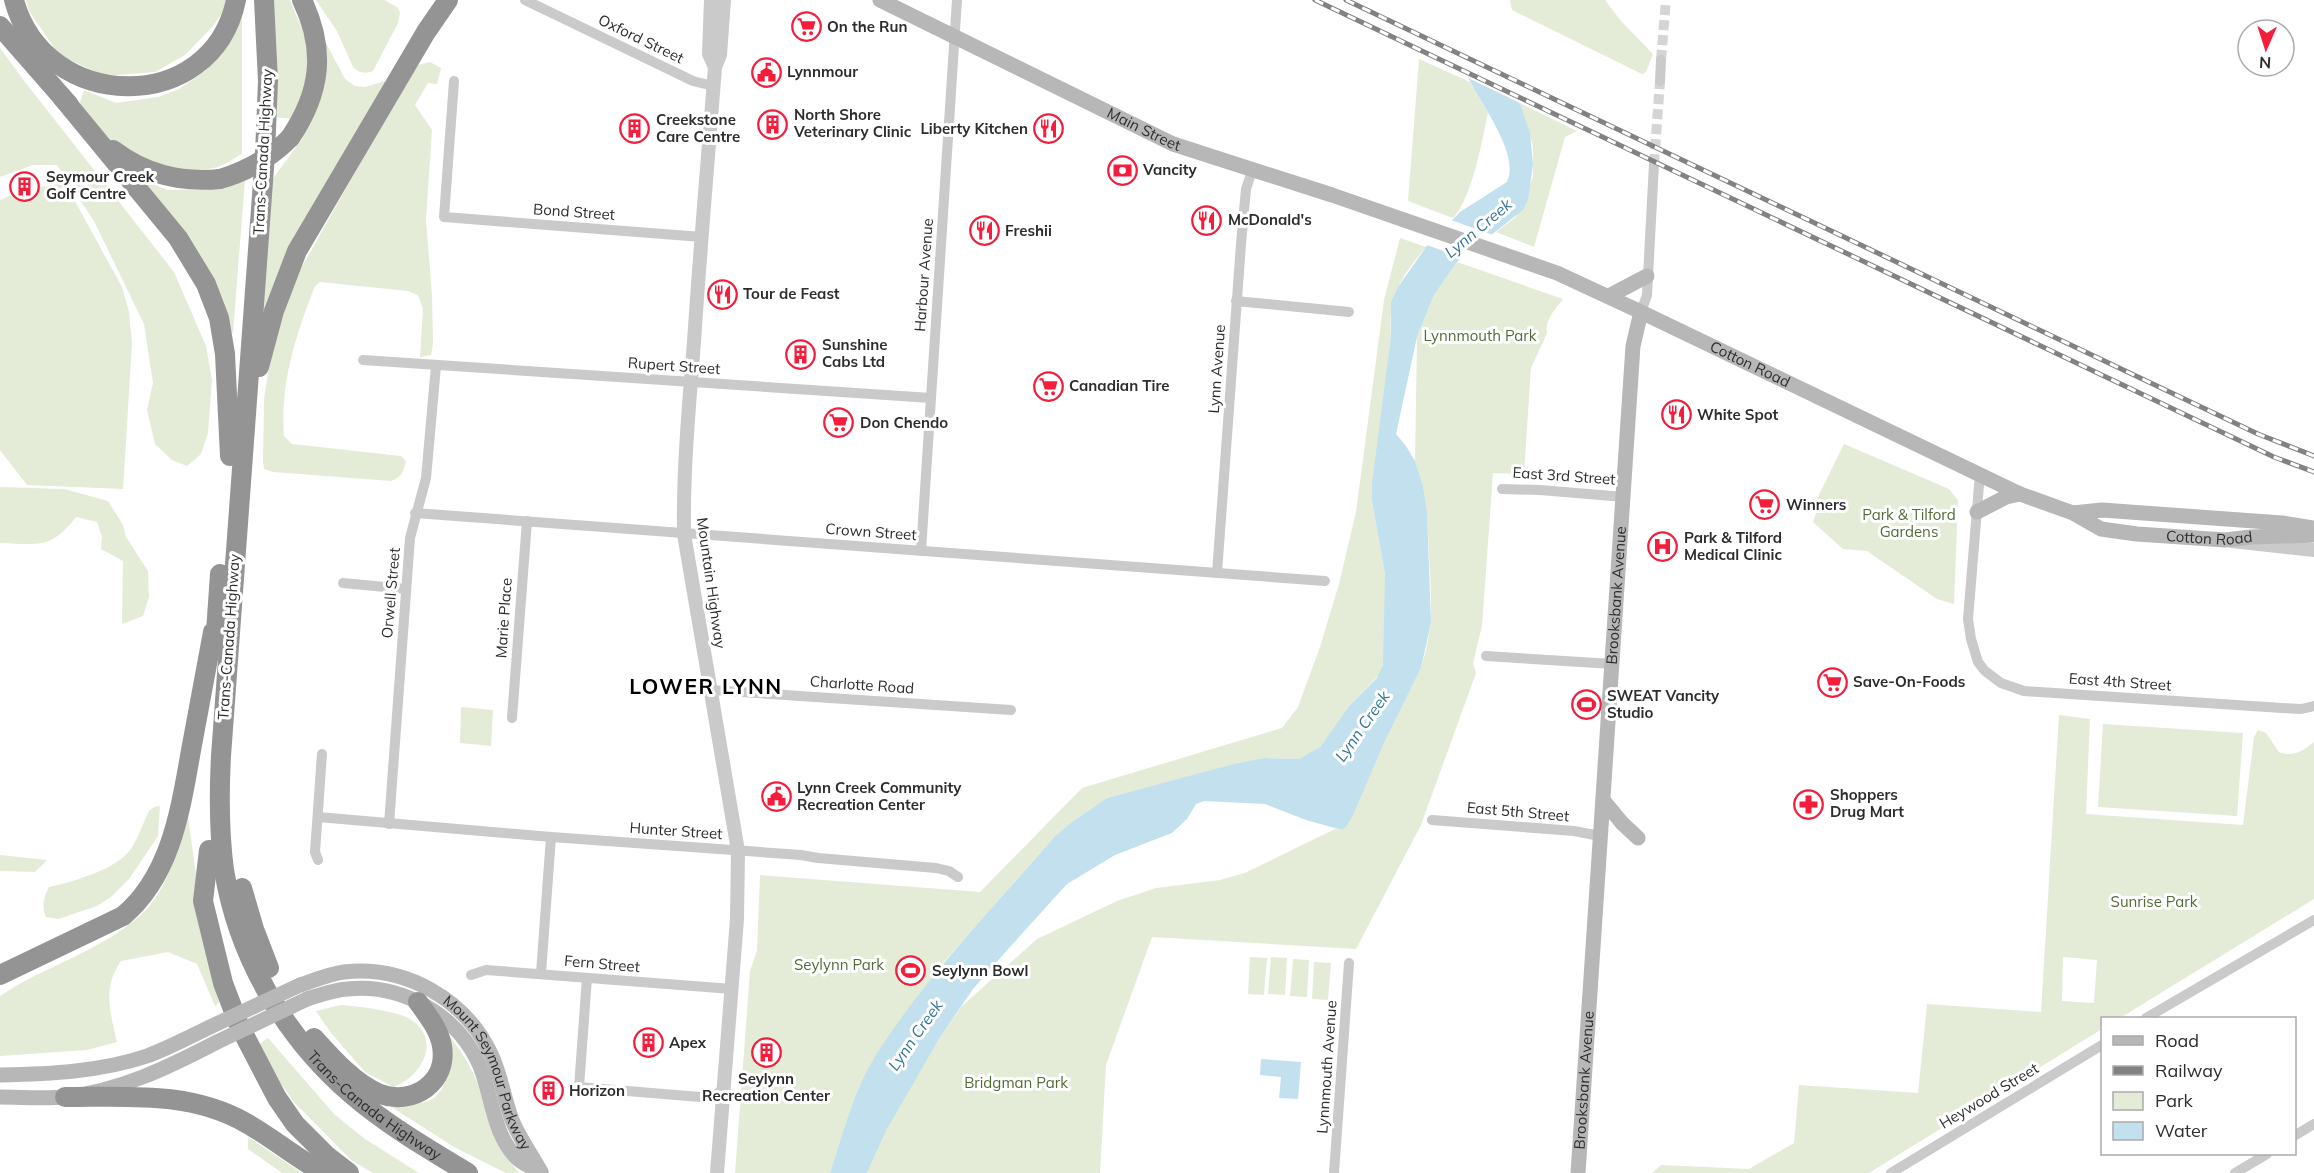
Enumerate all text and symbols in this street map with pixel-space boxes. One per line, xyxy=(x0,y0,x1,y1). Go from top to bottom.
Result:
street label: Oxford Street xyxy=(595,10,687,67)
supermarket icon: On the Run xyxy=(790,11,822,43)
place label: On the Run xyxy=(827,17,908,36)
north arrow xyxy=(2236,18,2296,78)
text: N xyxy=(2259,53,2272,73)
public building icon: Lynnmour xyxy=(750,56,782,88)
place label: Lynnmour xyxy=(787,62,858,81)
street label: Trans-Canada Highway xyxy=(249,68,276,235)
street label: Main Street xyxy=(1104,103,1183,155)
place label: North Shore Veterinary Clinic xyxy=(793,105,912,141)
building icon: North Shore Veterinary Clinic xyxy=(757,108,789,140)
place label: Creekstone Care Centre xyxy=(656,110,740,146)
building icon: Creekstone Care Centre xyxy=(619,113,651,145)
restaurant icon: Liberty Kitchen xyxy=(1033,113,1065,145)
place label: Liberty Kitchen xyxy=(920,119,1028,138)
bank icon: Vancity xyxy=(1106,154,1138,186)
place label: Vancity xyxy=(1142,160,1198,179)
place label: Seymour Creek Golf Centre xyxy=(46,167,155,203)
building icon: Seymour Creek Golf Centre xyxy=(9,170,41,202)
water label: Lynn Creek xyxy=(1440,194,1516,262)
street label: Bond Street xyxy=(532,199,616,224)
restaurant icon: McDonald's xyxy=(1191,204,1223,236)
place label: McDonald's xyxy=(1228,210,1312,229)
restaurant icon: Freshii xyxy=(968,215,1000,247)
street label: Harbour Avenue xyxy=(910,218,937,332)
place label: Freshii xyxy=(1005,221,1052,240)
restaurant icon: Tour de Feast xyxy=(706,278,738,310)
place label: Tour de Feast xyxy=(743,284,840,303)
street label: Lynn Avenue xyxy=(1204,324,1229,414)
park label: Lynnmouth Park xyxy=(1423,326,1537,345)
place label: Sunshine Cabs Ltd xyxy=(822,335,887,371)
street label: Cotton Road xyxy=(1707,337,1793,391)
building icon: Sunshine Cabs Ltd xyxy=(785,338,817,370)
street label: Rupert Street xyxy=(627,353,721,378)
supermarket icon: Canadian Tire xyxy=(1032,370,1064,402)
place label: Canadian Tire xyxy=(1069,376,1170,395)
restaurant icon: White Spot xyxy=(1660,399,1692,431)
place label: White Spot xyxy=(1697,405,1778,424)
supermarket icon: Don Chendo xyxy=(823,407,855,439)
place label: Don Chendo xyxy=(860,413,948,432)
street label: East 3rd Street xyxy=(1512,462,1616,489)
supermarket icon: Winners xyxy=(1749,489,1781,521)
place label: Winners xyxy=(1786,495,1846,514)
park label: Park & Tilford Gardens xyxy=(1862,505,1956,541)
street label: Mountain Highway xyxy=(693,516,730,650)
street label: Crown Street xyxy=(825,519,917,544)
street label: Brooksbank Avenue xyxy=(1602,525,1630,665)
street label: Cotton Road xyxy=(2165,526,2253,549)
place label: Park & Tilford Medical Clinic xyxy=(1684,528,1782,564)
hospital icon: Park & Tilford Medical Clinic xyxy=(1647,531,1679,563)
street label: Orwell Street xyxy=(377,547,404,639)
street label: Trans-Canada Highway xyxy=(213,553,244,721)
street label: Marie Place xyxy=(491,577,516,659)
supermarket icon: Save-On-Foods xyxy=(1816,666,1848,698)
street label: East 4th Street xyxy=(2068,668,2172,695)
street label: Charlotte Road xyxy=(809,671,915,698)
place label: Save-On-Foods xyxy=(1853,672,1965,691)
district label: LOWER LYNN xyxy=(629,673,783,699)
water label: Lynn Creek xyxy=(1330,686,1394,765)
place label: SWEAT Vancity Studio xyxy=(1607,686,1720,722)
sports icon: SWEAT Vancity Studio xyxy=(1570,689,1602,721)
place label: Lynn Creek Community Recreation Center xyxy=(797,778,962,814)
public building icon: Lynn Creek Community Recreation Center xyxy=(760,781,792,813)
place label: Shoppers Drug Mart xyxy=(1830,785,1904,821)
pharmacy icon: Shoppers Drug Mart xyxy=(1793,788,1825,820)
street label: East 5th Street xyxy=(1466,798,1570,825)
street label: Hunter Street xyxy=(629,818,723,843)
park label: Sunrise Park xyxy=(2111,892,2198,911)
street label: Fern Street xyxy=(563,951,641,976)
park label: Seylynn Park xyxy=(794,955,884,974)
sports icon: Seylynn Bowl xyxy=(895,955,927,987)
place label: Seylynn Bowl xyxy=(932,961,1028,980)
street label: Mount Seymour Parkway xyxy=(439,991,536,1153)
water label: Lynn Creek xyxy=(883,995,947,1074)
street label: Lynnmouth Avenue xyxy=(1312,1000,1341,1134)
street label: Brooksbank Avenue xyxy=(1570,1010,1598,1150)
legend xyxy=(2101,1017,2296,1155)
building icon: Apex xyxy=(632,1027,664,1059)
text: Road xyxy=(2155,1029,2199,1052)
place label: Apex xyxy=(669,1033,707,1052)
building icon: Seylynn Recreation Center xyxy=(750,1036,782,1068)
street label: Trans-Canada Highway xyxy=(303,1046,445,1164)
street label: Heywood Street xyxy=(1936,1059,2042,1133)
text: Railway xyxy=(2155,1059,2223,1082)
place label: Seylynn Recreation Center xyxy=(702,1069,830,1105)
park label: Bridgman Park xyxy=(964,1073,1068,1092)
building icon: Horizon xyxy=(532,1075,564,1107)
place label: Horizon xyxy=(569,1081,625,1100)
text: Park xyxy=(2155,1089,2194,1112)
text: Water xyxy=(2155,1119,2208,1142)

